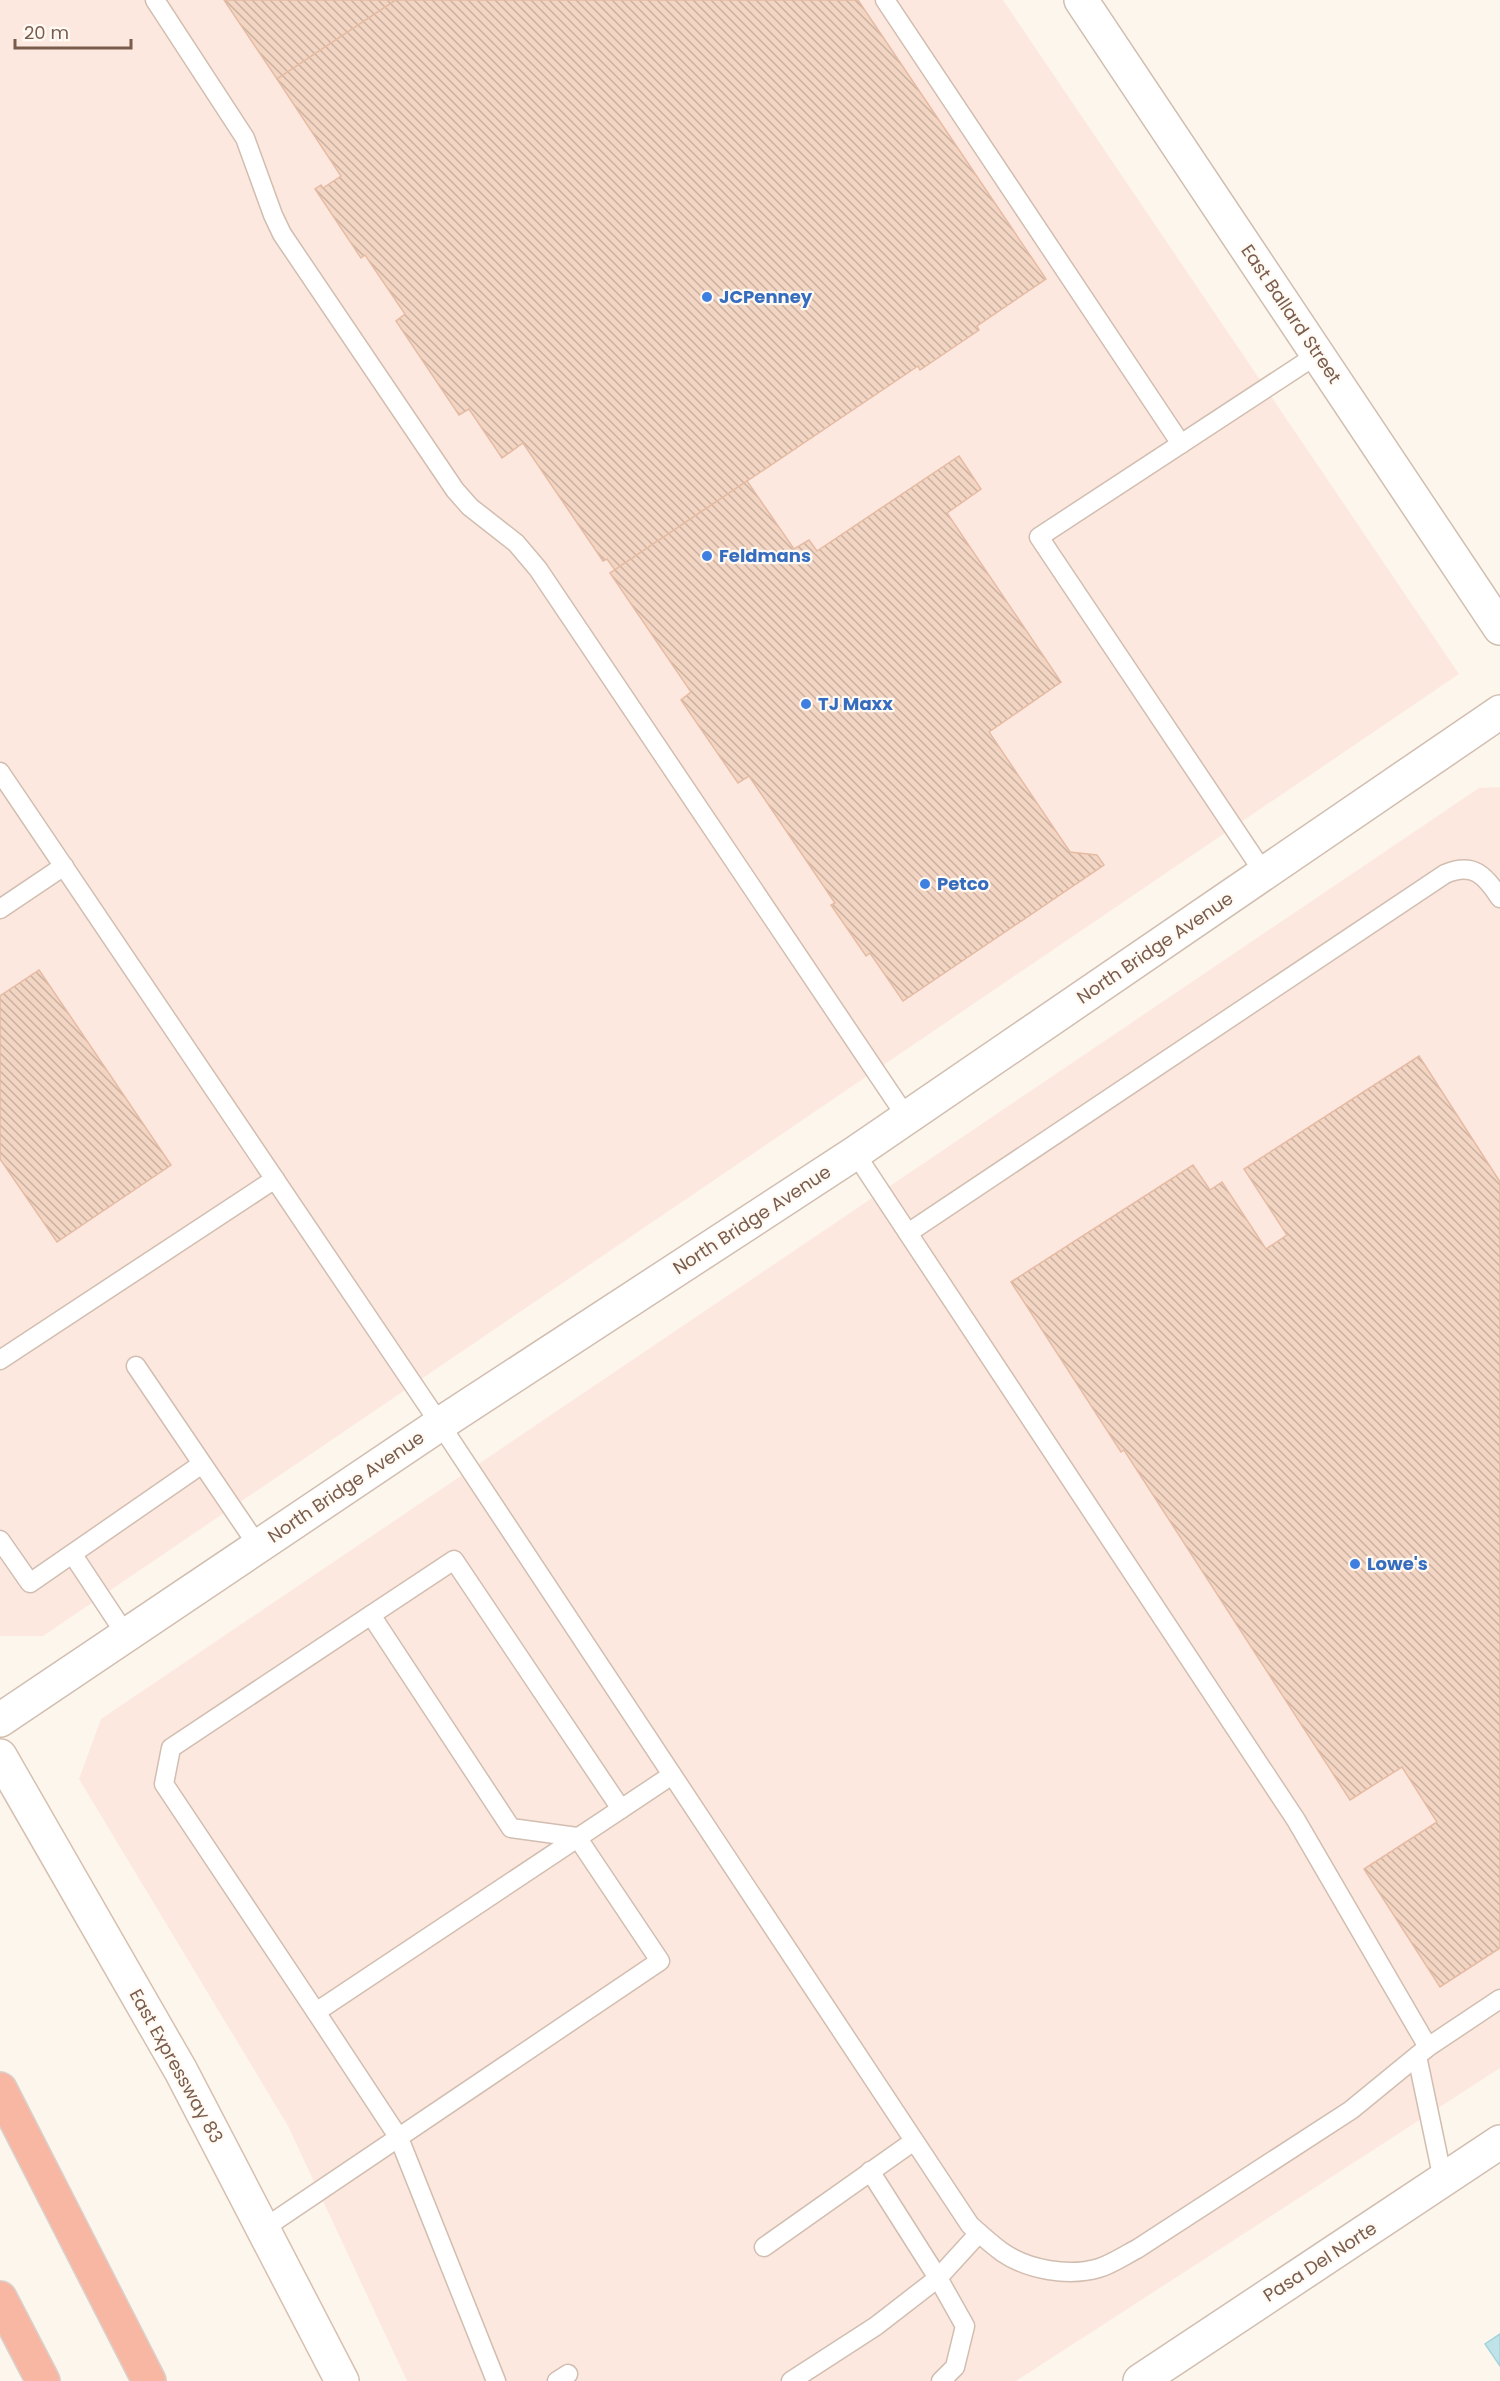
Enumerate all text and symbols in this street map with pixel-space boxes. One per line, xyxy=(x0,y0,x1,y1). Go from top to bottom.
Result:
scale bar xyxy=(15,12,130,50)
text: 20 m xyxy=(24,20,69,45)
street label: East Ballard Street xyxy=(1236,239,1347,388)
place label: JCPenney xyxy=(719,284,813,309)
marker: JCPenney xyxy=(700,290,714,304)
place label: Feldmans xyxy=(719,543,811,568)
marker: Feldmans xyxy=(700,549,714,563)
place label: TJ Maxx xyxy=(818,691,893,716)
marker: TJ Maxx xyxy=(799,697,813,711)
place label: Petco xyxy=(937,871,989,896)
marker: Petco xyxy=(918,877,932,891)
street label: North Bridge Avenue xyxy=(1072,886,1238,1009)
street label: North Bridge Avenue xyxy=(668,1159,836,1280)
street label: North Bridge Avenue xyxy=(263,1425,429,1548)
place label: Lowe's xyxy=(1367,1551,1428,1576)
marker: Lowe's xyxy=(1348,1557,1362,1571)
street label: East Expressway 83 xyxy=(124,1984,229,2147)
street label: Pasa Del Norte xyxy=(1258,2216,1381,2308)

